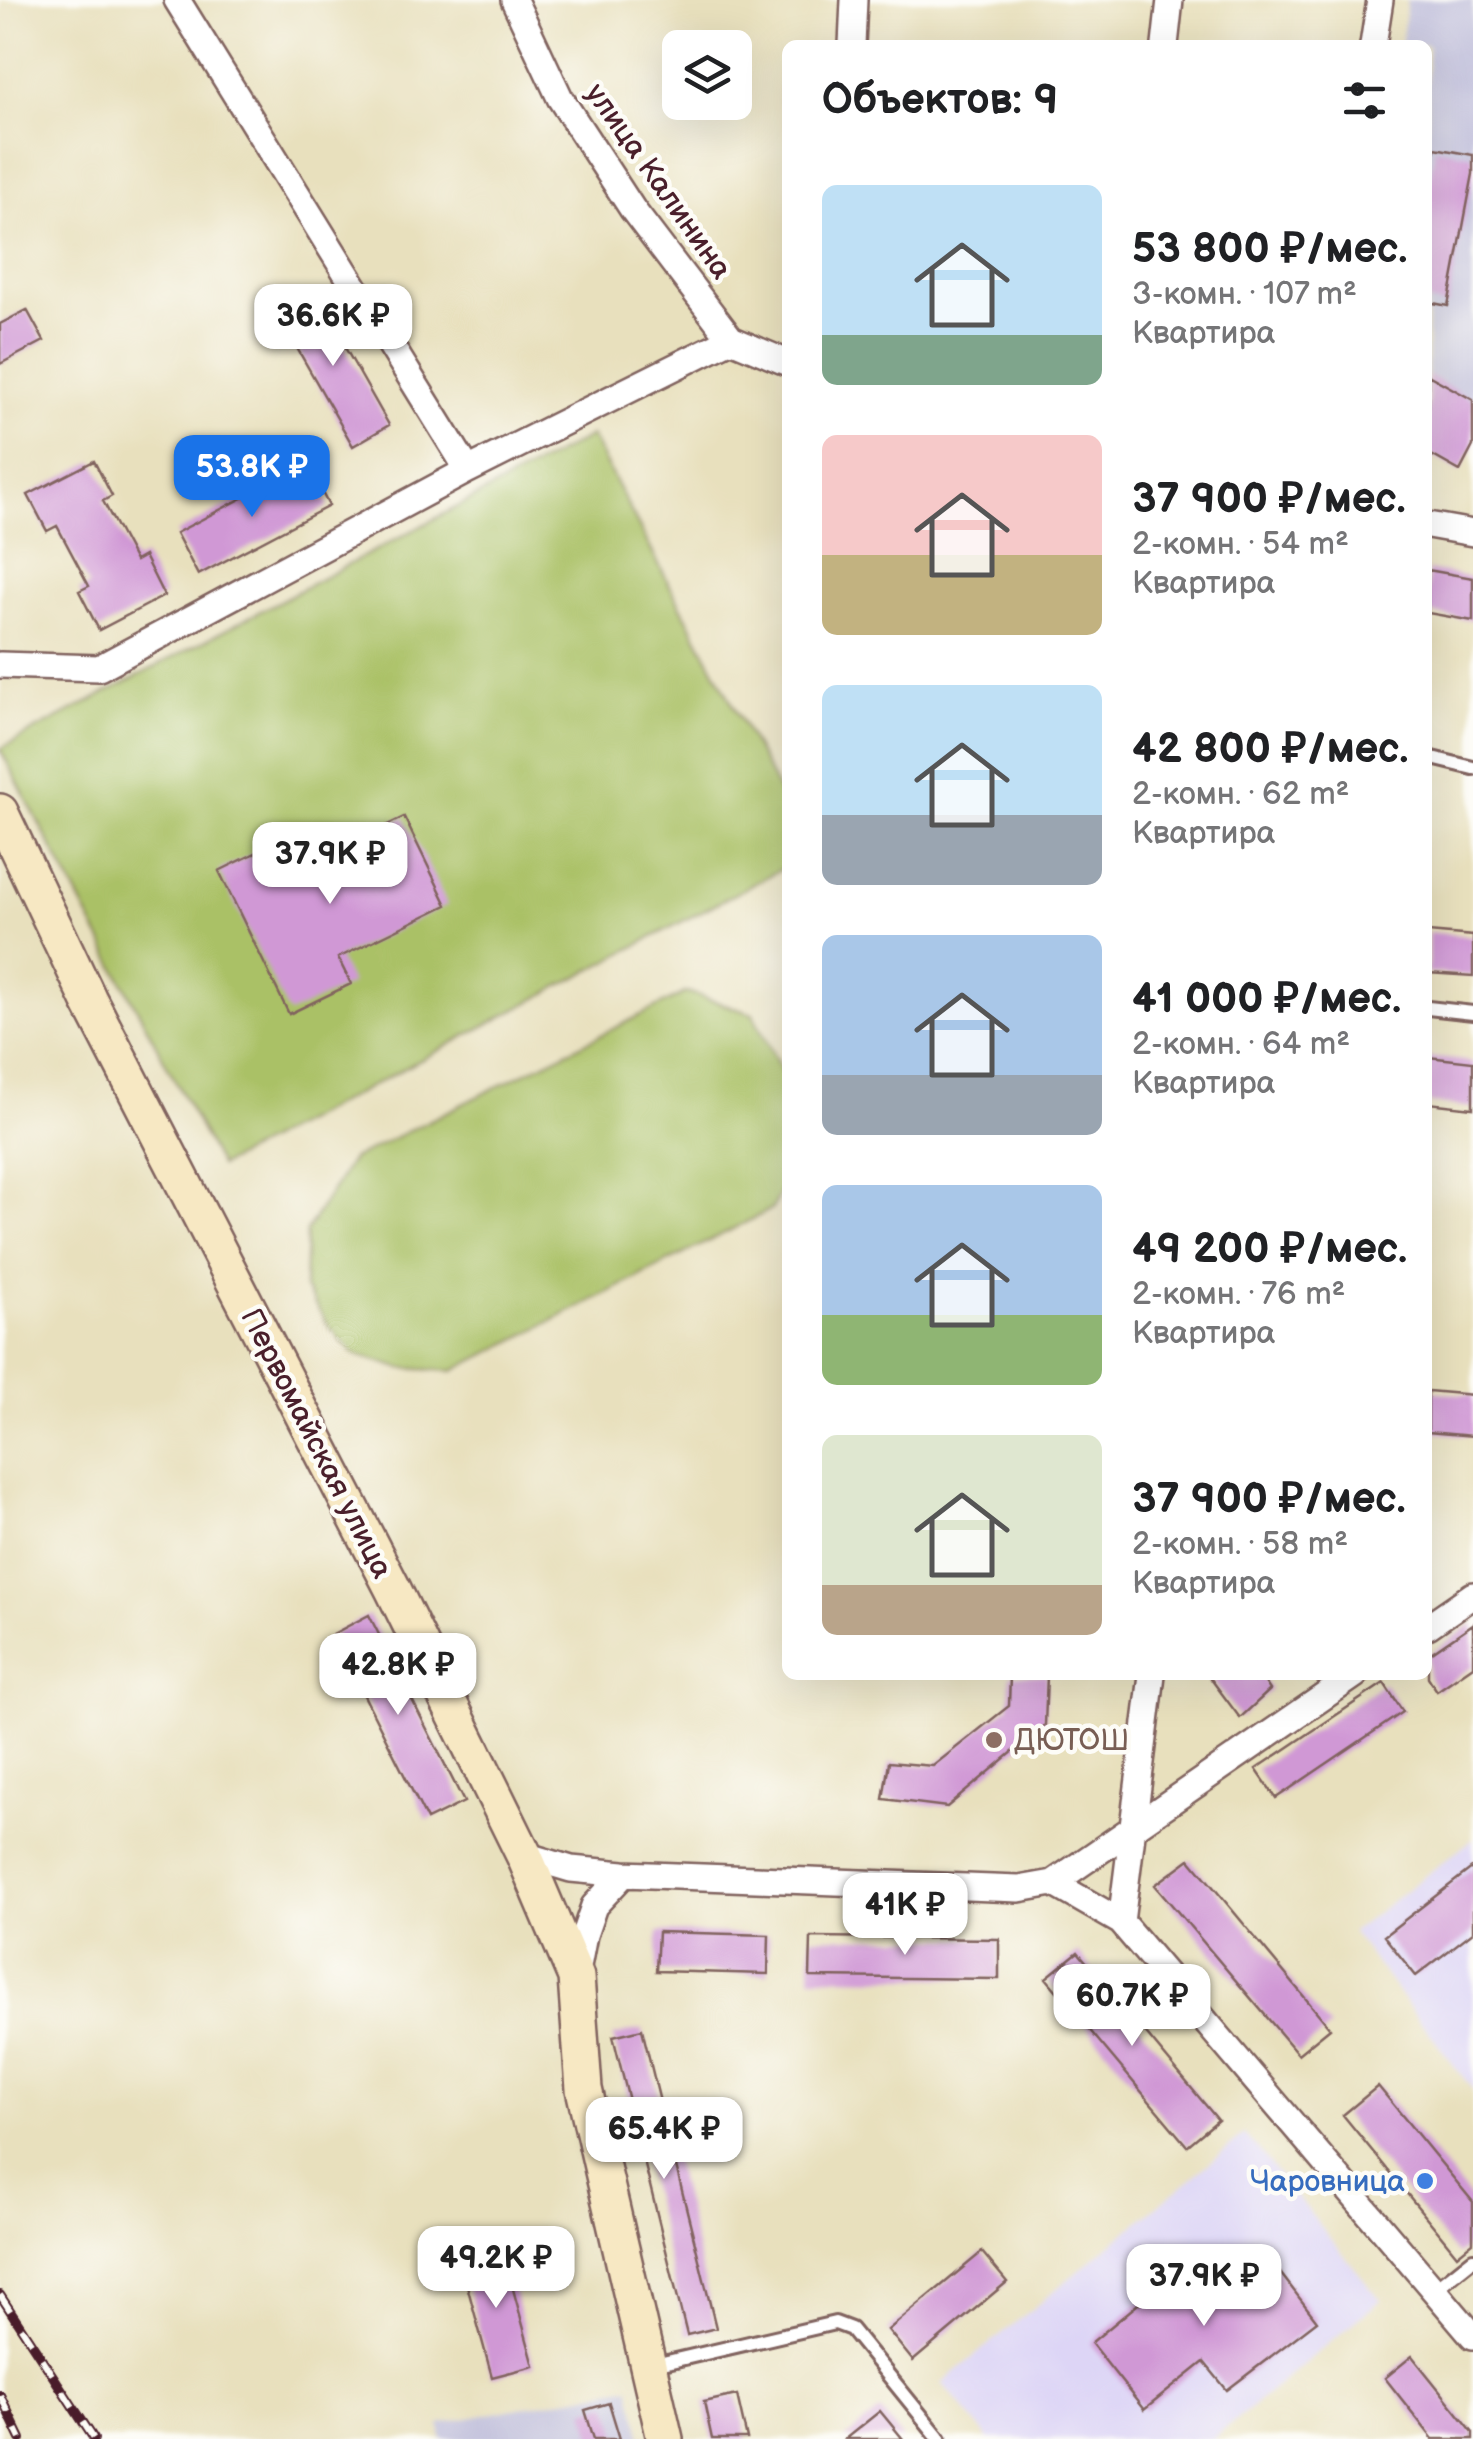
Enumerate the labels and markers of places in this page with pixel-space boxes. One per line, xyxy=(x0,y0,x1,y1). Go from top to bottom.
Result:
pin: 36.6K ₽ xyxy=(241,284,425,369)
pin: 53.8K ₽ xyxy=(160,435,344,520)
pin: 37.9K ₽ xyxy=(238,822,422,907)
pin: 42.8K ₽ xyxy=(306,1633,490,1718)
place label: ДЮТОШ xyxy=(1014,1723,1129,1759)
marker: ДЮТОШ xyxy=(983,1729,1005,1751)
pin: 41K ₽ xyxy=(835,1873,975,1958)
pin: 60.7K ₽ xyxy=(1040,1964,1224,2049)
pin: 65.4K ₽ xyxy=(572,2097,756,2182)
place label: Чаровница xyxy=(1250,2164,1405,2200)
marker: Чаровница xyxy=(1414,2170,1436,2192)
pin: 49.2K ₽ xyxy=(404,2226,588,2311)
pin: 37.9K ₽ xyxy=(1112,2244,1296,2329)

